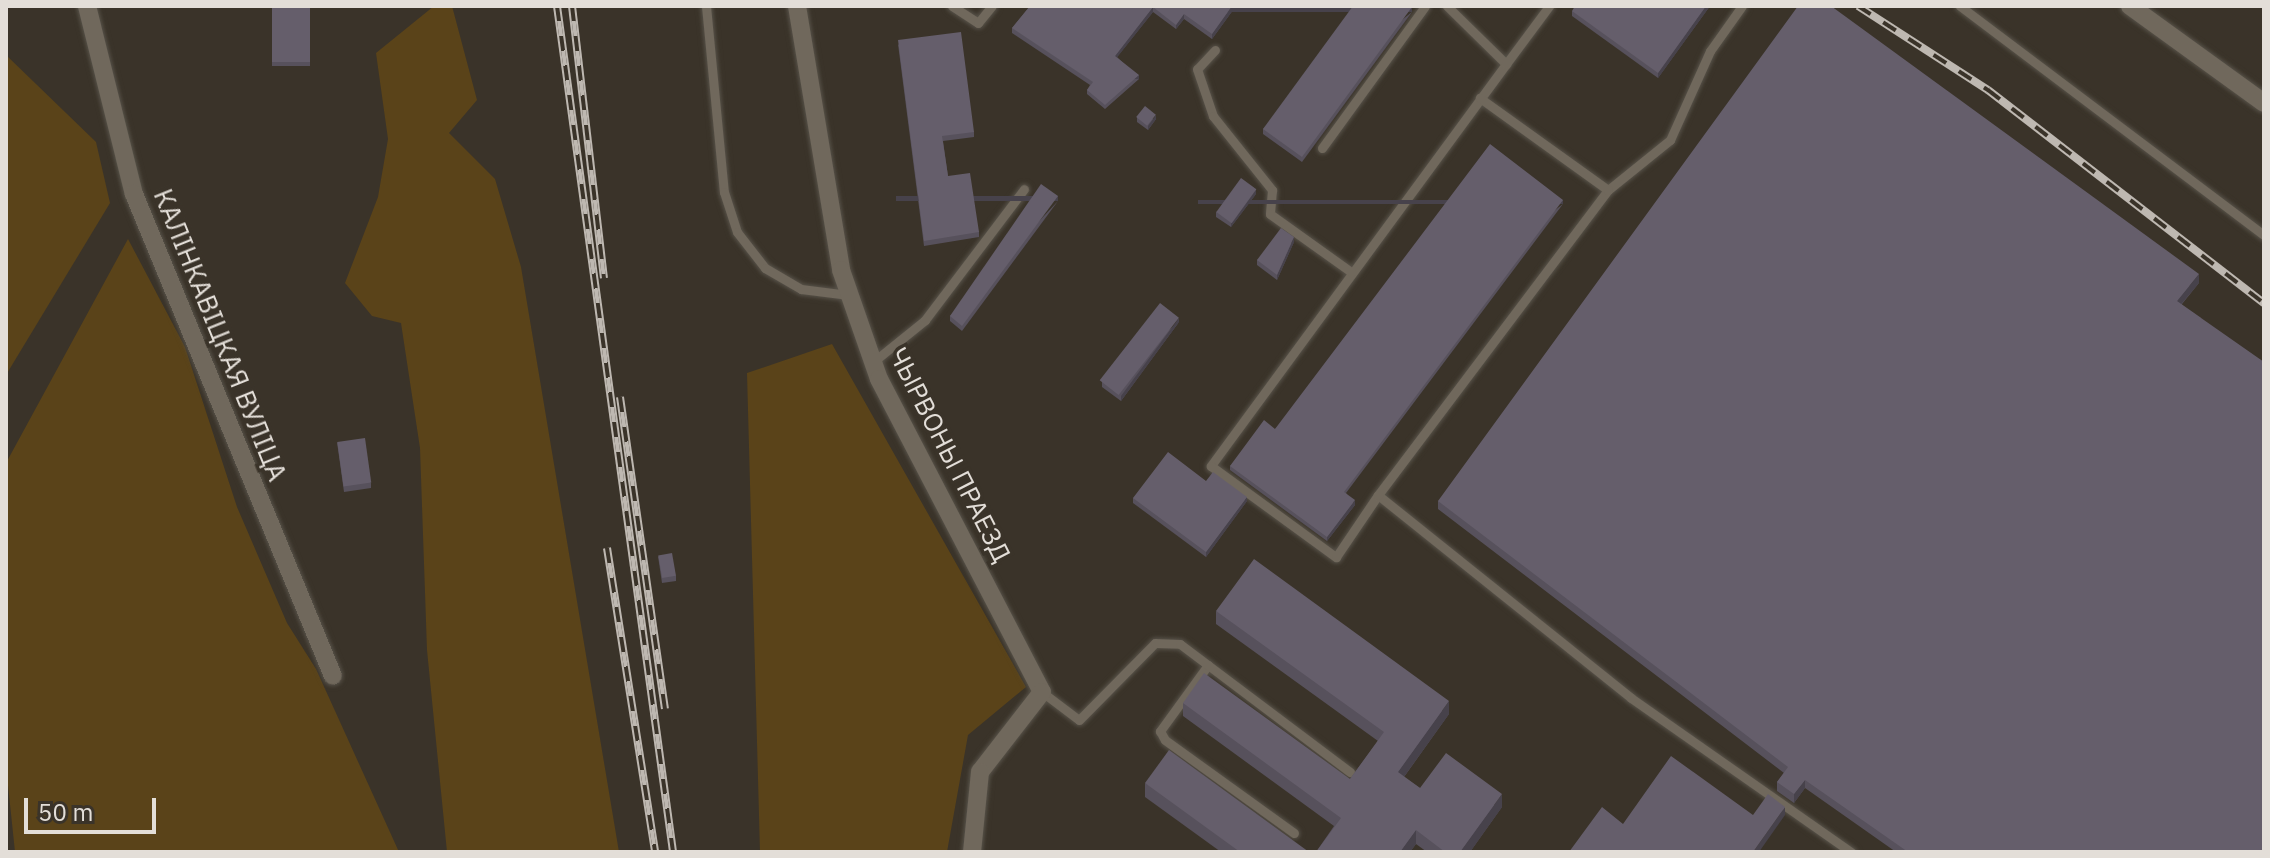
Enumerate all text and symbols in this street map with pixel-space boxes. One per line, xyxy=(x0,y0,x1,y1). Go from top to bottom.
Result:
street label: КАЛІНКАВІЦКАЯ ВУЛІЦА xyxy=(147,184,293,486)
street label: ЧЫРВОНЫ ПРАЕЗД xyxy=(882,343,1018,567)
scale bar xyxy=(28,782,160,832)
text: 50 m xyxy=(38,796,93,828)

